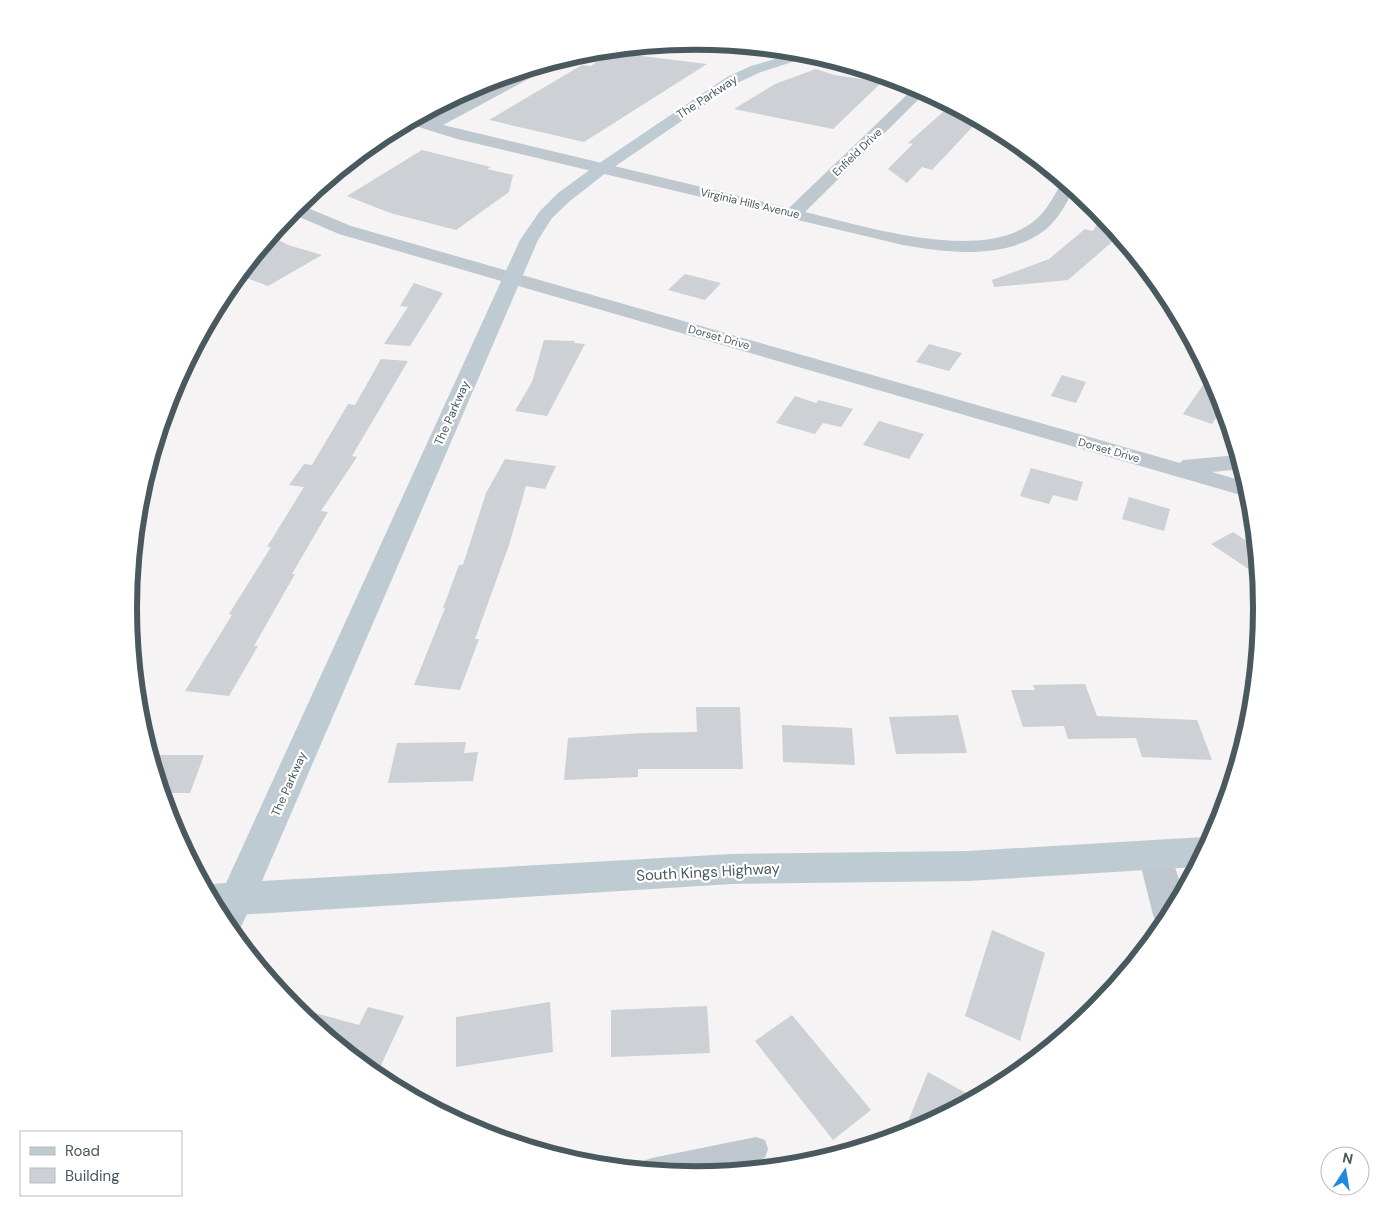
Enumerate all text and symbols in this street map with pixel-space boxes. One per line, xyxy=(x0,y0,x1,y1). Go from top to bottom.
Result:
street label: The Parkway xyxy=(674,71,741,123)
street label: Enfield Drive xyxy=(829,125,885,179)
street label: Virginia Hills Avenue xyxy=(699,185,801,221)
street label: Dorset Drive xyxy=(687,322,751,352)
street label: The Parkway xyxy=(431,378,474,448)
street label: Dorset Drive xyxy=(1077,435,1141,465)
street label: The Parkway xyxy=(268,749,311,819)
street label: South Kings Highway xyxy=(636,858,781,886)
legend xyxy=(20,1131,182,1196)
text: Road xyxy=(65,1141,100,1161)
north arrow xyxy=(1320,1146,1370,1196)
text: N xyxy=(1341,1148,1355,1168)
text: Building xyxy=(65,1166,120,1186)

